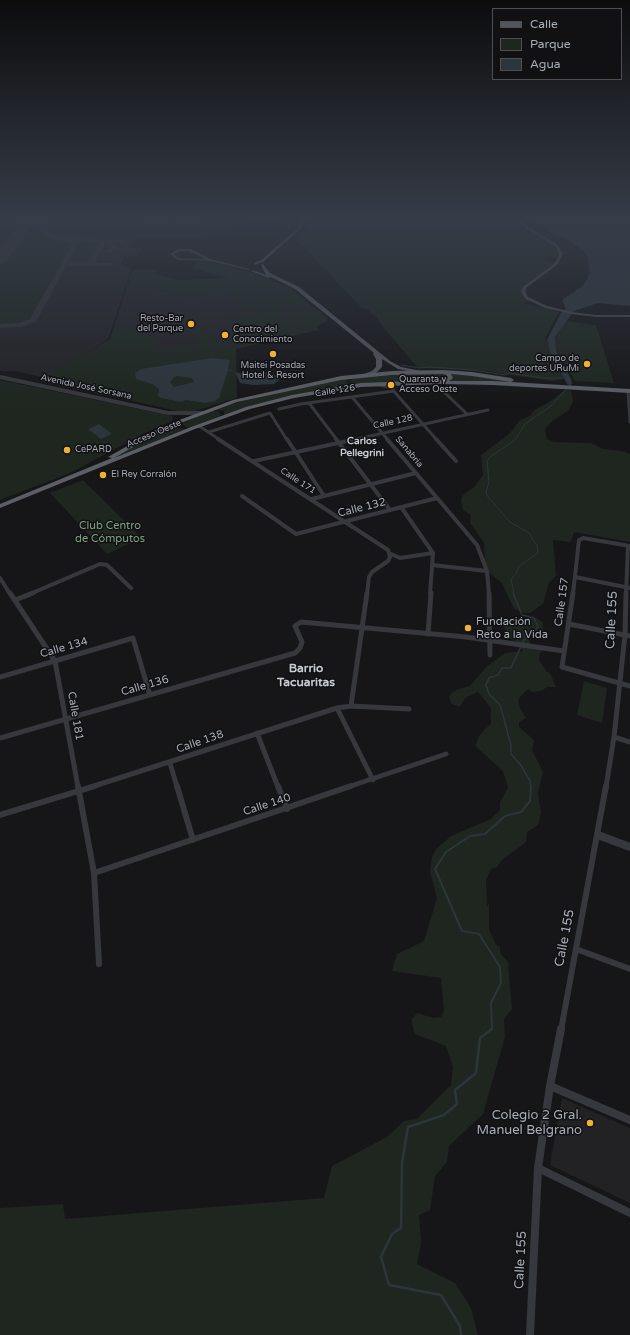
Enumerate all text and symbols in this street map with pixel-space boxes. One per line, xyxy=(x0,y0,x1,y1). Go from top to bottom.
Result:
legend xyxy=(492,8,622,80)
text: Calle xyxy=(530,17,558,31)
text: Parque xyxy=(530,37,571,51)
text: Agua xyxy=(530,57,560,71)
place label: Resto-Bar del Parque xyxy=(137,314,183,335)
marker: Resto-Bar del Parque xyxy=(186,319,196,329)
place label: Centro del Conocimiento xyxy=(233,325,292,346)
marker: Centro del Conocimiento xyxy=(220,330,230,340)
marker: Maitei Posadas Hotel & Resort xyxy=(268,349,278,359)
place label: Campo de deportes URuMi xyxy=(509,354,579,375)
marker: Campo de deportes URuMi xyxy=(582,359,592,369)
place label: Maitei Posadas Hotel & Resort xyxy=(241,361,305,382)
street label: Avenida José Sorsana xyxy=(39,372,133,402)
place label: Quaranta y Acceso Oeste xyxy=(399,375,457,396)
marker: Quaranta y Acceso Oeste xyxy=(386,380,396,390)
street label: Calle 126 xyxy=(314,383,356,399)
street label: Calle 128 xyxy=(372,413,414,431)
street label: Acceso Oeste xyxy=(125,418,183,450)
street label: Sanabria xyxy=(393,434,425,470)
district label: Carlos Pellegrini xyxy=(340,435,384,458)
marker: CePARD xyxy=(62,445,72,455)
place label: CePARD xyxy=(75,445,112,455)
street label: Calle 171 xyxy=(278,466,318,496)
marker: El Rey Corralón xyxy=(98,470,108,480)
place label: El Rey Corralón xyxy=(111,470,177,480)
street label: Calle 132 xyxy=(337,496,387,520)
park label: Club Centro de Cómputos xyxy=(75,519,145,545)
street label: Calle 157 xyxy=(552,577,572,627)
street label: Calle 155 xyxy=(603,591,621,649)
place label: Fundación Reto a la Vida xyxy=(476,615,548,641)
marker: Fundación Reto a la Vida xyxy=(463,623,473,633)
street label: Calle 134 xyxy=(39,635,89,661)
district label: Barrio Tacuaritas xyxy=(277,662,335,690)
street label: Calle 136 xyxy=(120,673,170,699)
street label: Calle 181 xyxy=(64,691,86,741)
street label: Calle 138 xyxy=(175,728,225,756)
street label: Calle 140 xyxy=(242,791,292,819)
street label: Calle 155 xyxy=(552,908,578,968)
place label: Colegio 2 Gral. Manuel Belgrano xyxy=(477,1108,582,1139)
marker: Colegio 2 Gral. Manuel Belgrano xyxy=(585,1118,595,1128)
street label: Calle 155 xyxy=(512,1231,530,1289)

